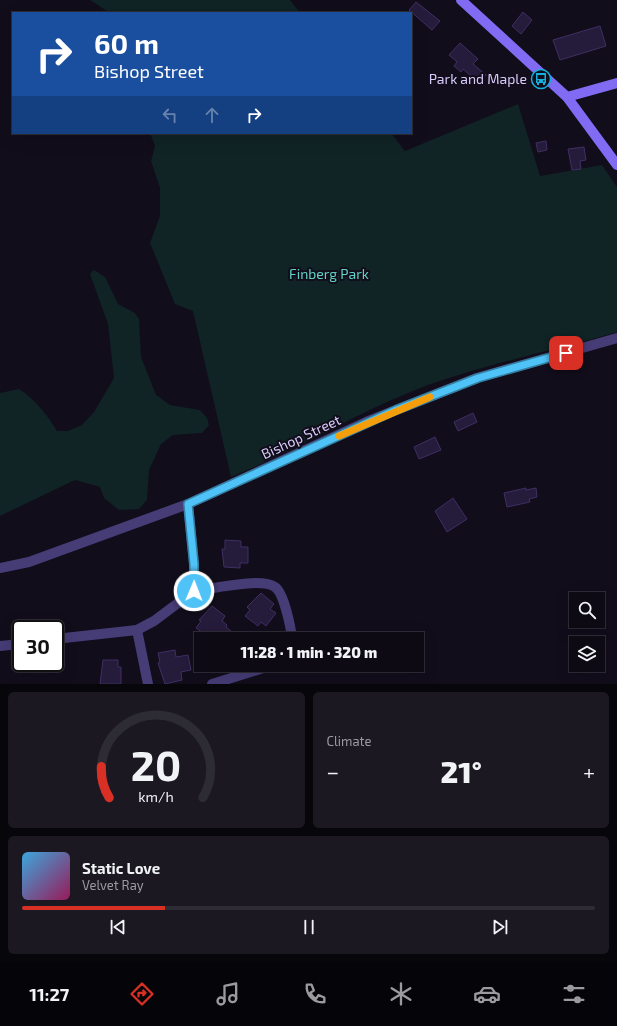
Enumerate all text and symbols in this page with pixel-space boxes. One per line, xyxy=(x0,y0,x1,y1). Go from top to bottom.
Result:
text: 60 m xyxy=(94,26,159,60)
icon: right xyxy=(28,28,80,80)
text: Bishop Street xyxy=(94,60,204,82)
bus stop icon: Park and Maple xyxy=(530,68,552,90)
place label: Park and Maple xyxy=(429,70,527,87)
icon: left xyxy=(159,104,181,126)
icon: ahead xyxy=(201,104,223,126)
icon: right xyxy=(243,104,265,126)
park label: Finberg Park xyxy=(289,265,369,282)
pin xyxy=(549,336,583,370)
icon: arrive xyxy=(555,342,577,364)
street label: Bishop Street xyxy=(258,411,343,462)
position arrow xyxy=(173,570,215,612)
map controls xyxy=(569,592,605,672)
button: search xyxy=(569,592,605,628)
speed limit sign: 30 xyxy=(12,620,64,672)
button: layers xyxy=(569,636,605,672)
text: 11:28 · 1 min · 320 m xyxy=(241,643,377,661)
text: Climate xyxy=(327,733,371,749)
text: 20 xyxy=(131,739,181,789)
text: 21° xyxy=(440,753,482,789)
text: − xyxy=(327,758,339,784)
text: + xyxy=(583,758,595,784)
text: km/h xyxy=(139,788,174,805)
text: Static Love xyxy=(82,859,160,877)
text: Velvet Ray xyxy=(82,877,144,893)
icon: previous xyxy=(107,916,129,938)
icon: pause xyxy=(298,916,320,938)
icon: next xyxy=(489,916,511,938)
icon: directions xyxy=(128,980,156,1008)
icon: music xyxy=(214,980,242,1008)
icon: phone xyxy=(301,980,329,1008)
icon: climate xyxy=(387,980,415,1008)
icon: car xyxy=(473,980,501,1008)
icon: filters xyxy=(560,980,588,1008)
text: 11:27 xyxy=(29,983,69,1005)

